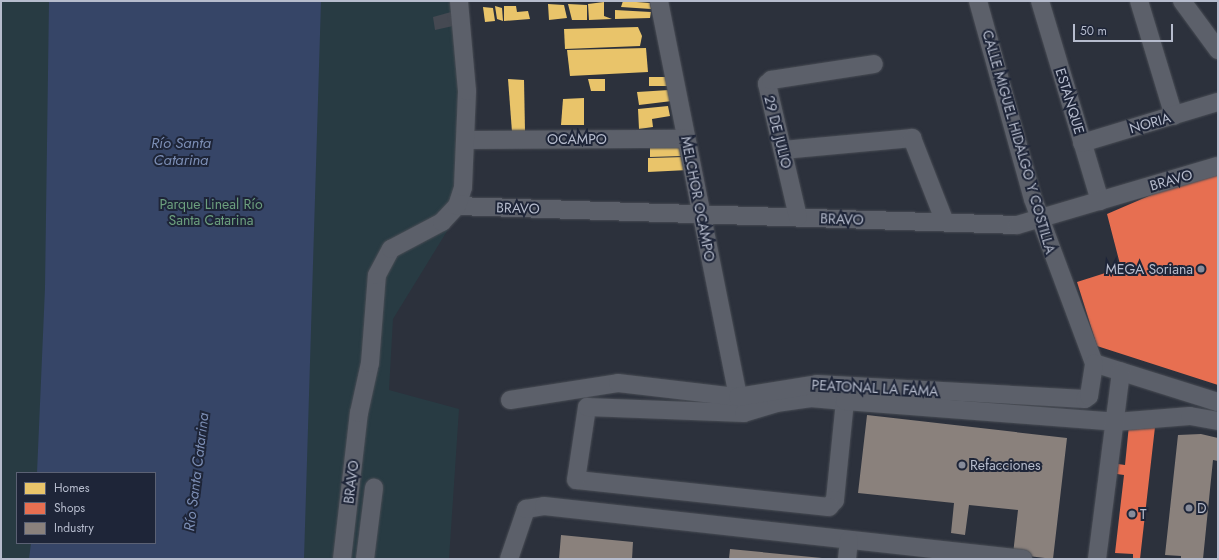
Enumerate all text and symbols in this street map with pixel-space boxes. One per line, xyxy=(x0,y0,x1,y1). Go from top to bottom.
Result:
scale bar xyxy=(1075,16,1175,42)
text: 50 m xyxy=(1080,22,1107,40)
street label: CALLE MIGUEL HIDALGO Y COSTILLA xyxy=(979,28,1059,256)
street label: ESTANQUE xyxy=(1052,66,1088,136)
street label: 29 DE JULIO xyxy=(761,94,795,170)
street label: NORIA xyxy=(1127,109,1173,137)
street label: OCAMPO xyxy=(547,131,607,147)
water label: Río Santa Catarina xyxy=(151,134,211,169)
street label: MELCHOR OCAMPO xyxy=(678,135,718,263)
street label: BRAVO xyxy=(1148,166,1194,194)
park label: Parque Lineal Río Santa Catarina xyxy=(159,196,263,228)
street label: BRAVO xyxy=(496,199,540,217)
street label: BRAVO xyxy=(820,210,864,228)
place label: MEGA Soriana xyxy=(1106,261,1193,277)
marker: MEGA Soriana xyxy=(1196,264,1206,274)
street label: PEATONAL LA FAMA xyxy=(811,376,939,400)
water label: Río Santa Catarina xyxy=(181,412,213,532)
place label: Refacciones xyxy=(970,457,1041,473)
street label: BRAVO xyxy=(340,459,362,505)
marker: Refacciones xyxy=(957,460,967,470)
legend xyxy=(16,472,156,544)
text: Homes xyxy=(54,479,90,497)
text: Shops xyxy=(54,499,85,517)
place label: D xyxy=(1197,500,1207,516)
marker: D xyxy=(1184,503,1194,513)
place label: T xyxy=(1140,506,1147,522)
marker: T xyxy=(1127,509,1137,519)
text: Industry xyxy=(54,519,94,537)

